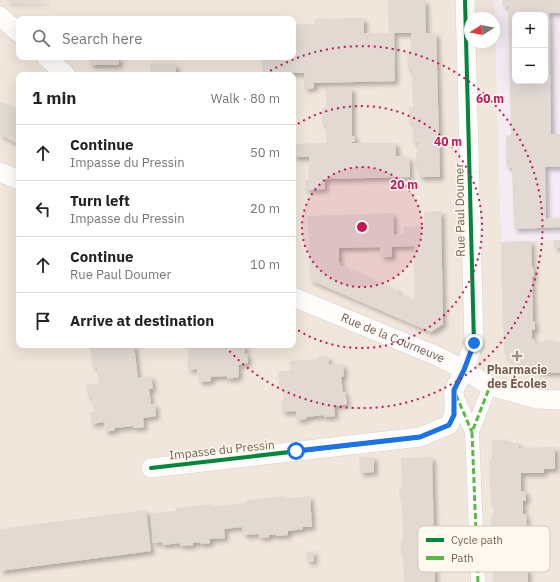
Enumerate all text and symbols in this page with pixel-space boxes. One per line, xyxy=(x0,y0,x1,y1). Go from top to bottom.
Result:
north arrow xyxy=(464,12,500,48)
map controls xyxy=(512,12,548,84)
button: + xyxy=(512,12,548,48)
search box xyxy=(16,16,296,60)
icon: search xyxy=(30,27,52,49)
text: Search here xyxy=(62,29,142,48)
button: − xyxy=(512,48,548,84)
text: 1 min xyxy=(32,87,76,109)
text: Walk · 80 m xyxy=(211,90,280,107)
text: 60 m xyxy=(476,91,504,106)
text: 40 m xyxy=(434,134,462,149)
text: Continue xyxy=(70,135,134,154)
icon: ahead xyxy=(32,142,54,164)
text: 50 m xyxy=(250,144,280,161)
text: Impasse du Pressin xyxy=(70,154,185,171)
street label: Rue Paul Doumer xyxy=(451,163,468,257)
text: 20 m xyxy=(390,177,418,192)
text: Turn left xyxy=(70,191,130,210)
icon: left xyxy=(32,198,54,220)
text: 20 m xyxy=(250,200,280,217)
text: Impasse du Pressin xyxy=(70,210,185,227)
centre of rings xyxy=(355,220,369,234)
text: Continue xyxy=(70,247,134,266)
icon: ahead xyxy=(32,254,54,276)
text: 10 m xyxy=(250,256,280,273)
text: Rue Paul Doumer xyxy=(70,266,171,283)
icon: arrive xyxy=(32,310,54,332)
street label: Rue de la Courneuve xyxy=(339,310,448,366)
text: Arrive at destination xyxy=(70,311,214,330)
route end xyxy=(465,334,483,352)
marker: Pharmacie des Écoles xyxy=(512,351,522,361)
place label: Pharmacie des Écoles xyxy=(487,362,548,391)
street label: Impasse du Pressin xyxy=(169,437,275,462)
route start xyxy=(287,442,305,460)
legend xyxy=(418,526,550,572)
text: Cycle path xyxy=(451,533,503,547)
text: Path xyxy=(451,551,474,565)

